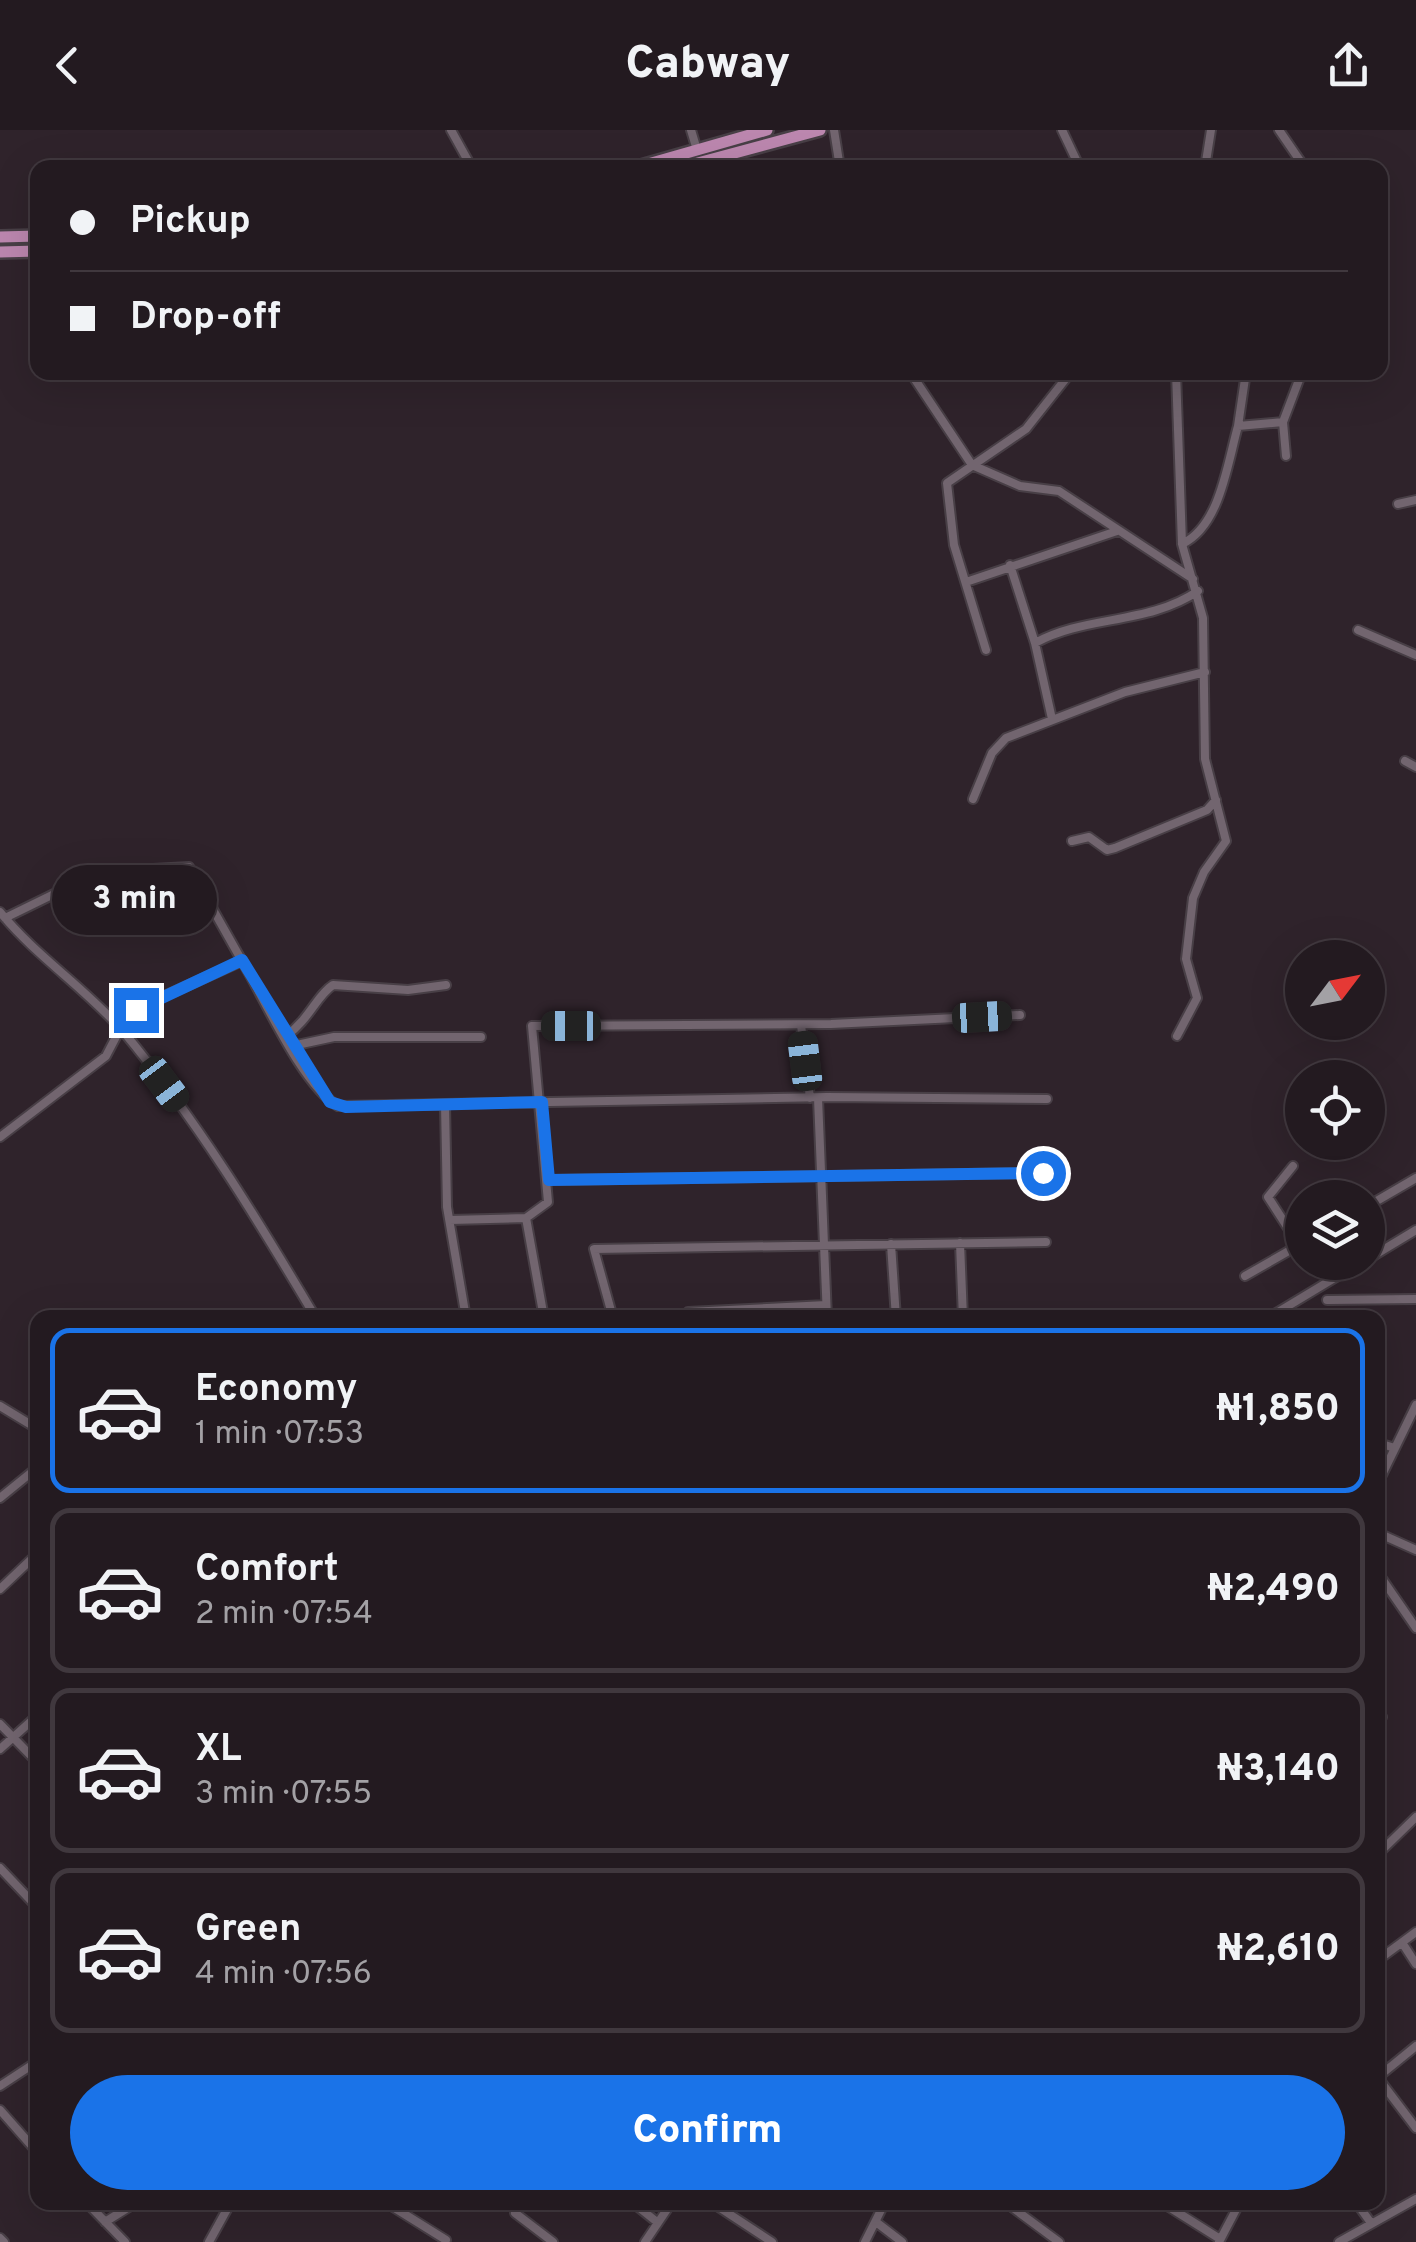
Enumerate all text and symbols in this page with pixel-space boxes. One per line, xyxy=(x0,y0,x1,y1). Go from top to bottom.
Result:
text: Cabway xyxy=(626,37,790,94)
icon: back xyxy=(40,38,95,93)
icon: share xyxy=(1321,38,1376,93)
text: Pickup xyxy=(130,198,251,247)
text: Drop-off xyxy=(130,294,281,343)
callout: 3 min xyxy=(54,865,218,935)
text: 3 min xyxy=(92,880,177,920)
north arrow xyxy=(1285,940,1385,1040)
map controls xyxy=(1285,940,1385,1280)
route end xyxy=(114,988,159,1033)
car xyxy=(951,1000,1013,1034)
car xyxy=(541,1011,601,1041)
car xyxy=(786,1029,824,1093)
car xyxy=(134,1051,194,1117)
button: locate xyxy=(1285,1060,1385,1160)
route start xyxy=(1021,1151,1066,1196)
button: layers xyxy=(1285,1180,1385,1280)
icon: car xyxy=(75,1366,165,1456)
text: Economy xyxy=(195,1366,357,1415)
text: ₦1,850 xyxy=(1216,1386,1340,1435)
text: 1 min · 07:53 xyxy=(195,1415,364,1455)
icon: car xyxy=(75,1546,165,1636)
text: Comfort xyxy=(195,1546,339,1595)
text: ₦2,490 xyxy=(1207,1566,1340,1615)
text: 2 min · 07:54 xyxy=(195,1595,373,1635)
icon: car xyxy=(75,1726,165,1816)
text: XL xyxy=(195,1726,242,1775)
text: ₦3,140 xyxy=(1217,1746,1340,1795)
text: 3 min · 07:55 xyxy=(195,1775,372,1815)
icon: car xyxy=(75,1906,165,1996)
text: Green xyxy=(195,1906,301,1955)
text: ₦2,610 xyxy=(1217,1926,1340,1975)
text: 4 min · 07:56 xyxy=(195,1955,372,1995)
button: Confirm xyxy=(70,2075,1345,2190)

